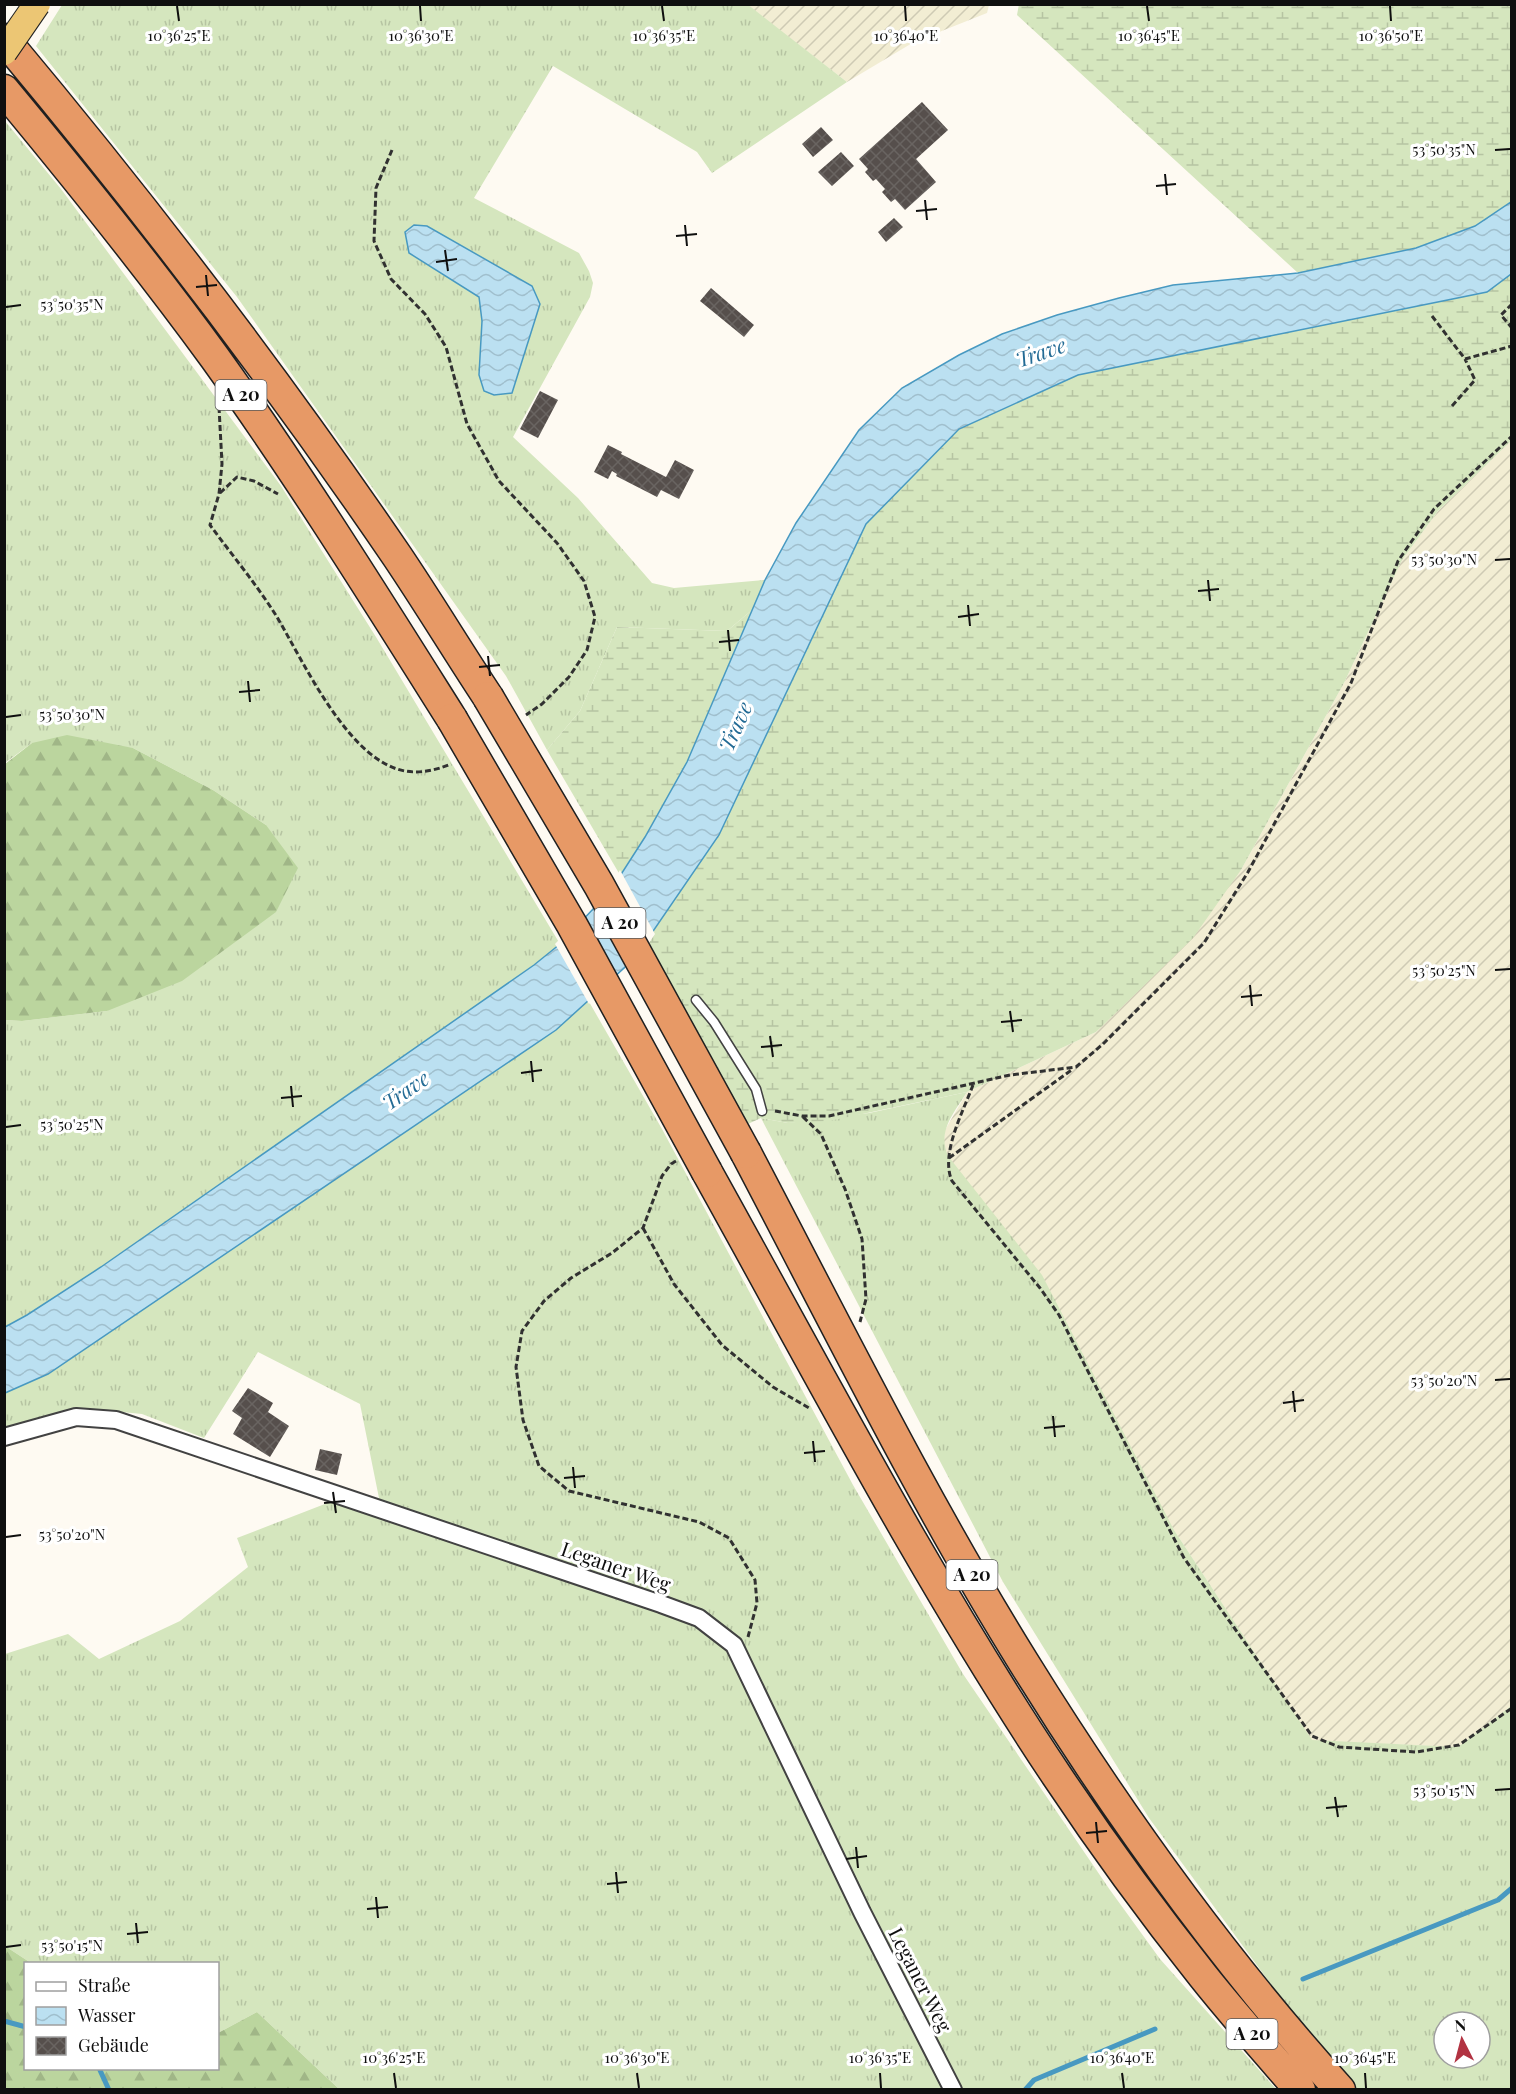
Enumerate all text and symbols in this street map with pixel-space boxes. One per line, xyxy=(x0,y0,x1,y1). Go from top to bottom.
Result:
text: 10°36'25"E xyxy=(148,25,210,45)
text: 10°36'30"E xyxy=(389,25,453,45)
text: 10°36'35"E xyxy=(633,25,695,45)
text: 10°36'40"E xyxy=(874,25,938,45)
text: 10°36'45"E xyxy=(1118,25,1180,45)
text: 10°36'50"E xyxy=(1359,25,1423,45)
text: 53°50'35"N xyxy=(1412,139,1476,159)
text: 53°50'35"N xyxy=(40,294,104,314)
water label: Trave xyxy=(1011,329,1069,373)
road number: A 20 xyxy=(216,380,266,410)
text: 53°50'30"N xyxy=(1411,549,1477,569)
water label: Trave xyxy=(711,697,757,755)
text: 53°50'30"N xyxy=(39,704,105,724)
road number: A 20 xyxy=(594,908,646,938)
text: 53°50'25"N xyxy=(1412,960,1476,980)
water label: Trave xyxy=(376,1063,434,1116)
text: 53°50'25"N xyxy=(40,1114,104,1134)
text: 53°50'20"N xyxy=(1411,1370,1478,1390)
text: 53°50'20"N xyxy=(39,1524,106,1544)
street label: Leganer Weg xyxy=(558,1534,675,1597)
road number: A 20 xyxy=(946,1560,998,1590)
text: 53°50'15"N xyxy=(1413,1780,1475,1800)
street label: Leganer Weg xyxy=(883,1922,960,2037)
text: 53°50'15"N xyxy=(41,1935,103,1955)
legend xyxy=(24,1962,219,2070)
text: Straße xyxy=(78,1973,131,1997)
text: Wasser xyxy=(77,2003,136,2027)
north arrow xyxy=(1432,2010,1492,2070)
text: N xyxy=(1454,2013,1468,2036)
road number: A 20 xyxy=(1226,2019,1278,2049)
text: Gebäude xyxy=(78,2033,149,2057)
text: 10°36'25"E xyxy=(363,2047,425,2067)
text: 10°36'30"E xyxy=(605,2047,669,2067)
text: 10°36'35"E xyxy=(849,2047,911,2067)
text: 10°36'40"E xyxy=(1090,2047,1154,2067)
text: 10°36'45"E xyxy=(1334,2047,1396,2067)

